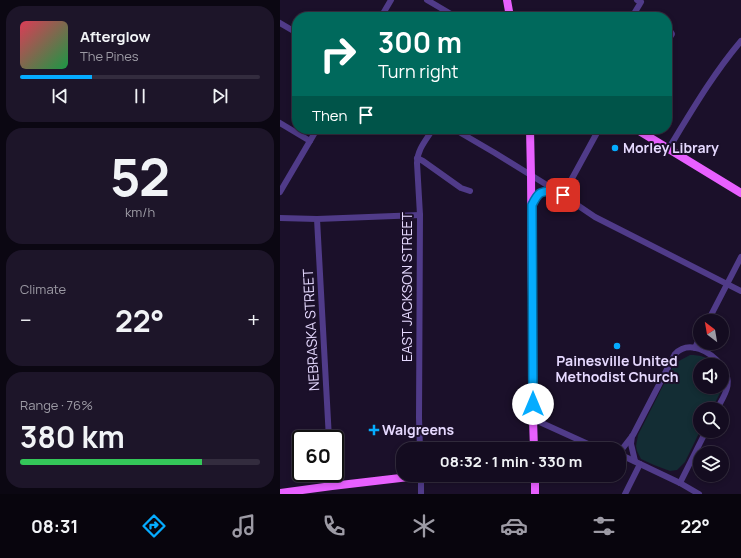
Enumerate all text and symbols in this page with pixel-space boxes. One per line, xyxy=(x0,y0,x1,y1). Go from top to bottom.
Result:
text: 300 m xyxy=(378,23,462,61)
text: Afterglow xyxy=(80,26,151,47)
icon: right xyxy=(312,28,364,80)
text: The Pines xyxy=(80,47,139,65)
text: Turn right xyxy=(378,59,459,83)
icon: previous xyxy=(49,85,71,107)
icon: pause xyxy=(129,85,151,107)
icon: next xyxy=(209,85,231,107)
icon: arrive xyxy=(355,104,377,126)
text: Then xyxy=(312,105,347,126)
place label: Morley Library xyxy=(623,138,719,157)
text: 52 xyxy=(110,141,170,212)
marker: Morley Library xyxy=(610,143,620,153)
pin xyxy=(546,178,580,212)
icon: arrive xyxy=(552,184,574,206)
text: km/h xyxy=(125,203,155,221)
street label: EAST JACKSON STREET xyxy=(397,211,416,362)
street label: NEBRASKA STREET xyxy=(298,268,323,392)
text: Climate xyxy=(20,280,66,298)
text: 22° xyxy=(115,300,164,341)
text: − xyxy=(20,305,32,335)
text: + xyxy=(247,305,260,335)
north arrow xyxy=(693,314,729,350)
map controls xyxy=(693,314,729,482)
marker: Painesville United Methodist Church xyxy=(612,341,622,351)
place label: Painesville United Methodist Church xyxy=(556,351,679,386)
button: sound xyxy=(693,358,729,394)
position arrow xyxy=(512,383,554,425)
text: Range · 76% xyxy=(20,396,93,414)
button: search xyxy=(693,402,729,438)
text: 380 km xyxy=(20,416,125,457)
place label: Walgreens xyxy=(382,420,454,439)
marker: Walgreens xyxy=(369,425,379,435)
speed limit sign: 60 xyxy=(292,430,344,482)
button: layers xyxy=(693,446,729,482)
text: 08:32 · 1 min · 330 m xyxy=(440,451,582,472)
icon: directions xyxy=(140,512,168,540)
icon: music xyxy=(230,512,258,540)
icon: phone xyxy=(320,512,348,540)
icon: climate xyxy=(410,512,438,540)
icon: car xyxy=(500,512,528,540)
icon: filters xyxy=(590,512,618,540)
text: 08:31 xyxy=(31,514,78,538)
text: 22° xyxy=(680,514,710,538)

